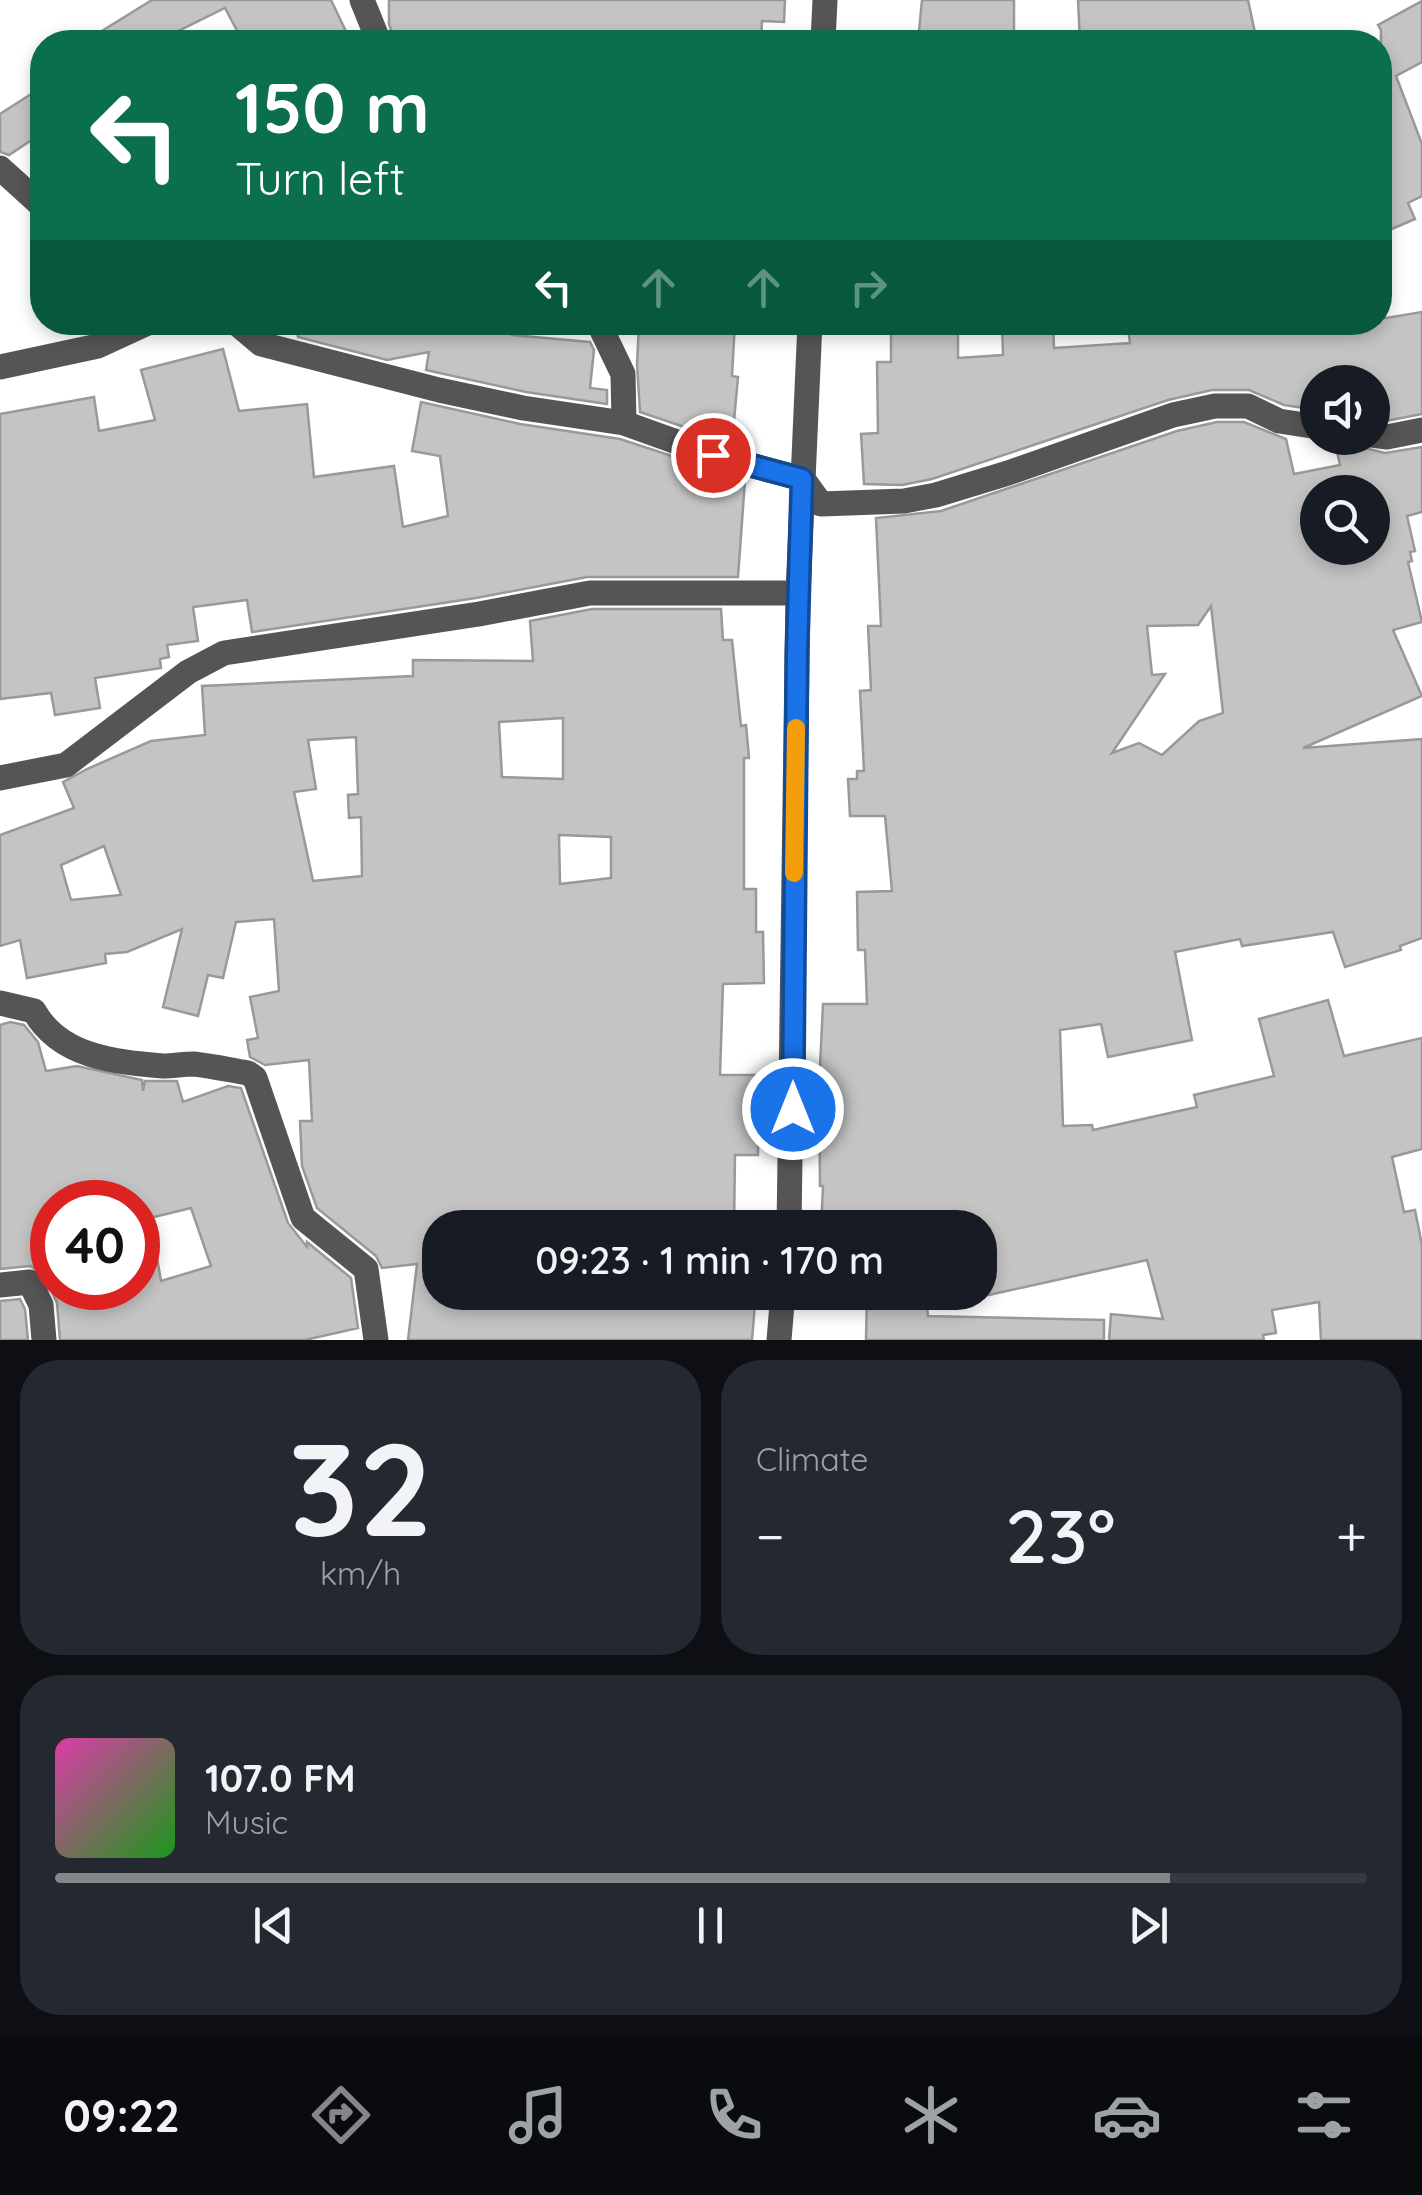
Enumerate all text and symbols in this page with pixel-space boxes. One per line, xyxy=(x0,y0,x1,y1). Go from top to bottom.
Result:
text: 150 m xyxy=(235,63,430,151)
icon: left xyxy=(70,70,200,200)
text: Turn left xyxy=(235,150,405,206)
icon: left xyxy=(526,260,581,315)
icon: ahead xyxy=(631,260,686,315)
icon: ahead xyxy=(736,260,791,315)
icon: right xyxy=(841,260,896,315)
map controls xyxy=(1300,365,1390,565)
button: sound xyxy=(1300,365,1390,455)
pin xyxy=(671,413,756,498)
icon: arrive xyxy=(686,428,741,483)
button: search xyxy=(1300,475,1390,565)
position arrow xyxy=(741,1057,845,1161)
speed limit sign: 40 xyxy=(30,1180,160,1310)
text: 09:23 · 1 min · 170 m xyxy=(535,1236,884,1284)
text: 32 xyxy=(289,1406,432,1569)
text: Climate xyxy=(756,1439,868,1479)
text: 23° xyxy=(1005,1488,1115,1582)
text: − xyxy=(756,1501,785,1570)
text: + xyxy=(1336,1501,1367,1570)
text: km/h xyxy=(320,1553,401,1593)
text: 107.0 FM xyxy=(205,1754,356,1802)
text: Music xyxy=(205,1802,288,1842)
icon: previous xyxy=(246,1898,301,1953)
icon: pause xyxy=(683,1898,738,1953)
icon: next xyxy=(1121,1898,1176,1953)
icon: directions xyxy=(306,2080,376,2150)
icon: music xyxy=(503,2080,573,2150)
icon: phone xyxy=(699,2080,769,2150)
icon: climate xyxy=(896,2080,966,2150)
icon: car xyxy=(1092,2080,1162,2150)
icon: filters xyxy=(1289,2080,1359,2150)
text: 09:22 xyxy=(63,2087,180,2143)

